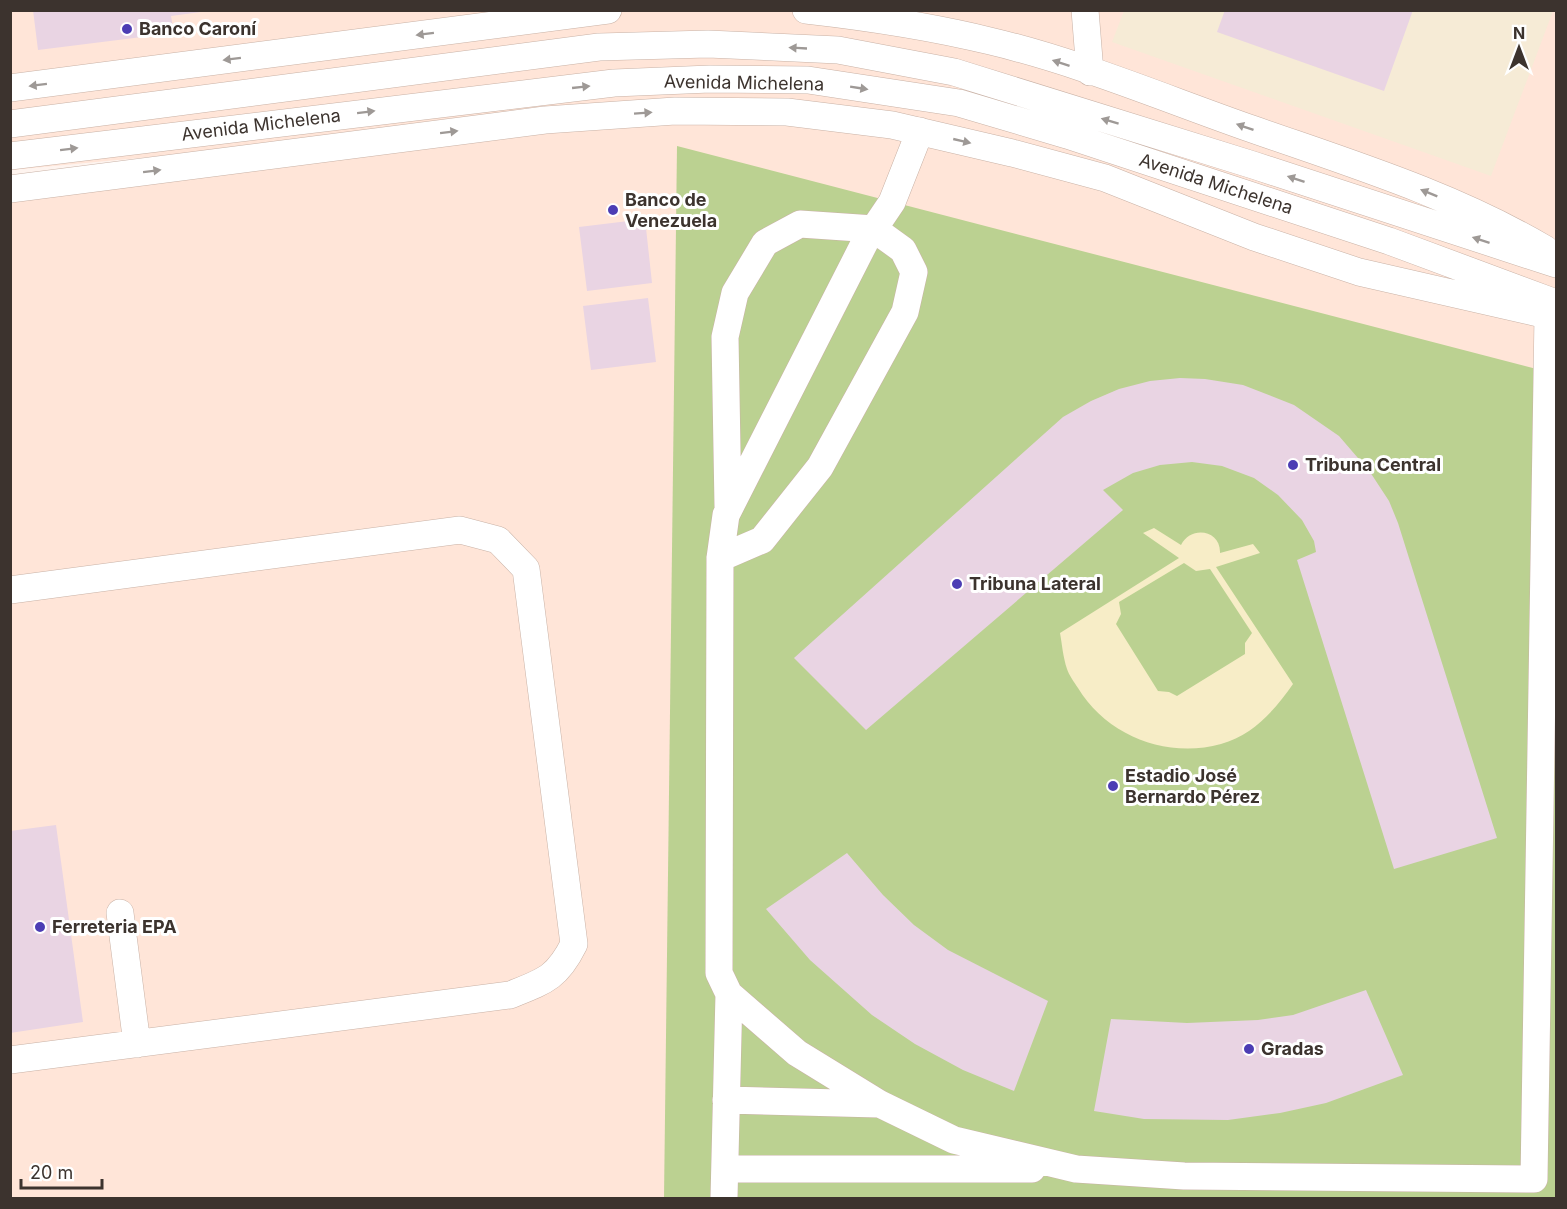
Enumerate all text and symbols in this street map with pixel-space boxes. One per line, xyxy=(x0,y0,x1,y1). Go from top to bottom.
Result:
place label: Banco Caroní xyxy=(139,18,257,39)
north arrow xyxy=(1489,18,1549,78)
marker: Banco Caroní xyxy=(120,22,134,36)
text: N xyxy=(1513,23,1525,43)
one-way arrow xyxy=(415,30,434,39)
one-way arrow xyxy=(789,44,808,53)
one-way arrow xyxy=(222,55,241,64)
one-way arrow xyxy=(1052,57,1070,67)
street label: Avenida Michelena xyxy=(664,71,824,94)
one-way arrow xyxy=(29,80,48,89)
one-way arrow xyxy=(571,82,590,91)
one-way arrow xyxy=(849,83,868,92)
street label: Avenida Michelena xyxy=(180,104,342,145)
one-way arrow xyxy=(357,107,376,116)
one-way arrow xyxy=(634,109,653,118)
one-way arrow xyxy=(1101,115,1119,125)
one-way arrow xyxy=(1236,121,1254,131)
one-way arrow xyxy=(440,128,459,137)
one-way arrow xyxy=(952,137,971,146)
one-way arrow xyxy=(59,144,78,154)
street label: Avenida Michelena xyxy=(1137,149,1296,218)
one-way arrow xyxy=(142,166,161,176)
one-way arrow xyxy=(1287,174,1305,183)
one-way arrow xyxy=(1420,188,1438,197)
place label: Banco de Venezuela xyxy=(625,189,717,231)
marker: Banco de Venezuela xyxy=(606,203,620,217)
one-way arrow xyxy=(1472,234,1490,244)
place label: Tribuna Central xyxy=(1305,454,1441,475)
marker: Tribuna Central xyxy=(1286,458,1300,472)
place label: Tribuna Lateral xyxy=(969,573,1101,594)
marker: Tribuna Lateral xyxy=(950,577,964,591)
place label: Estadio José Bernardo Pérez xyxy=(1125,765,1260,807)
marker: Estadio José Bernardo Pérez xyxy=(1106,779,1120,793)
place label: Ferreteria EPA xyxy=(52,916,177,937)
marker: Ferreteria EPA xyxy=(33,920,47,934)
place label: Gradas xyxy=(1261,1038,1324,1059)
marker: Gradas xyxy=(1242,1042,1256,1056)
scale bar xyxy=(21,1152,102,1190)
text: 20 m xyxy=(30,1162,73,1183)

